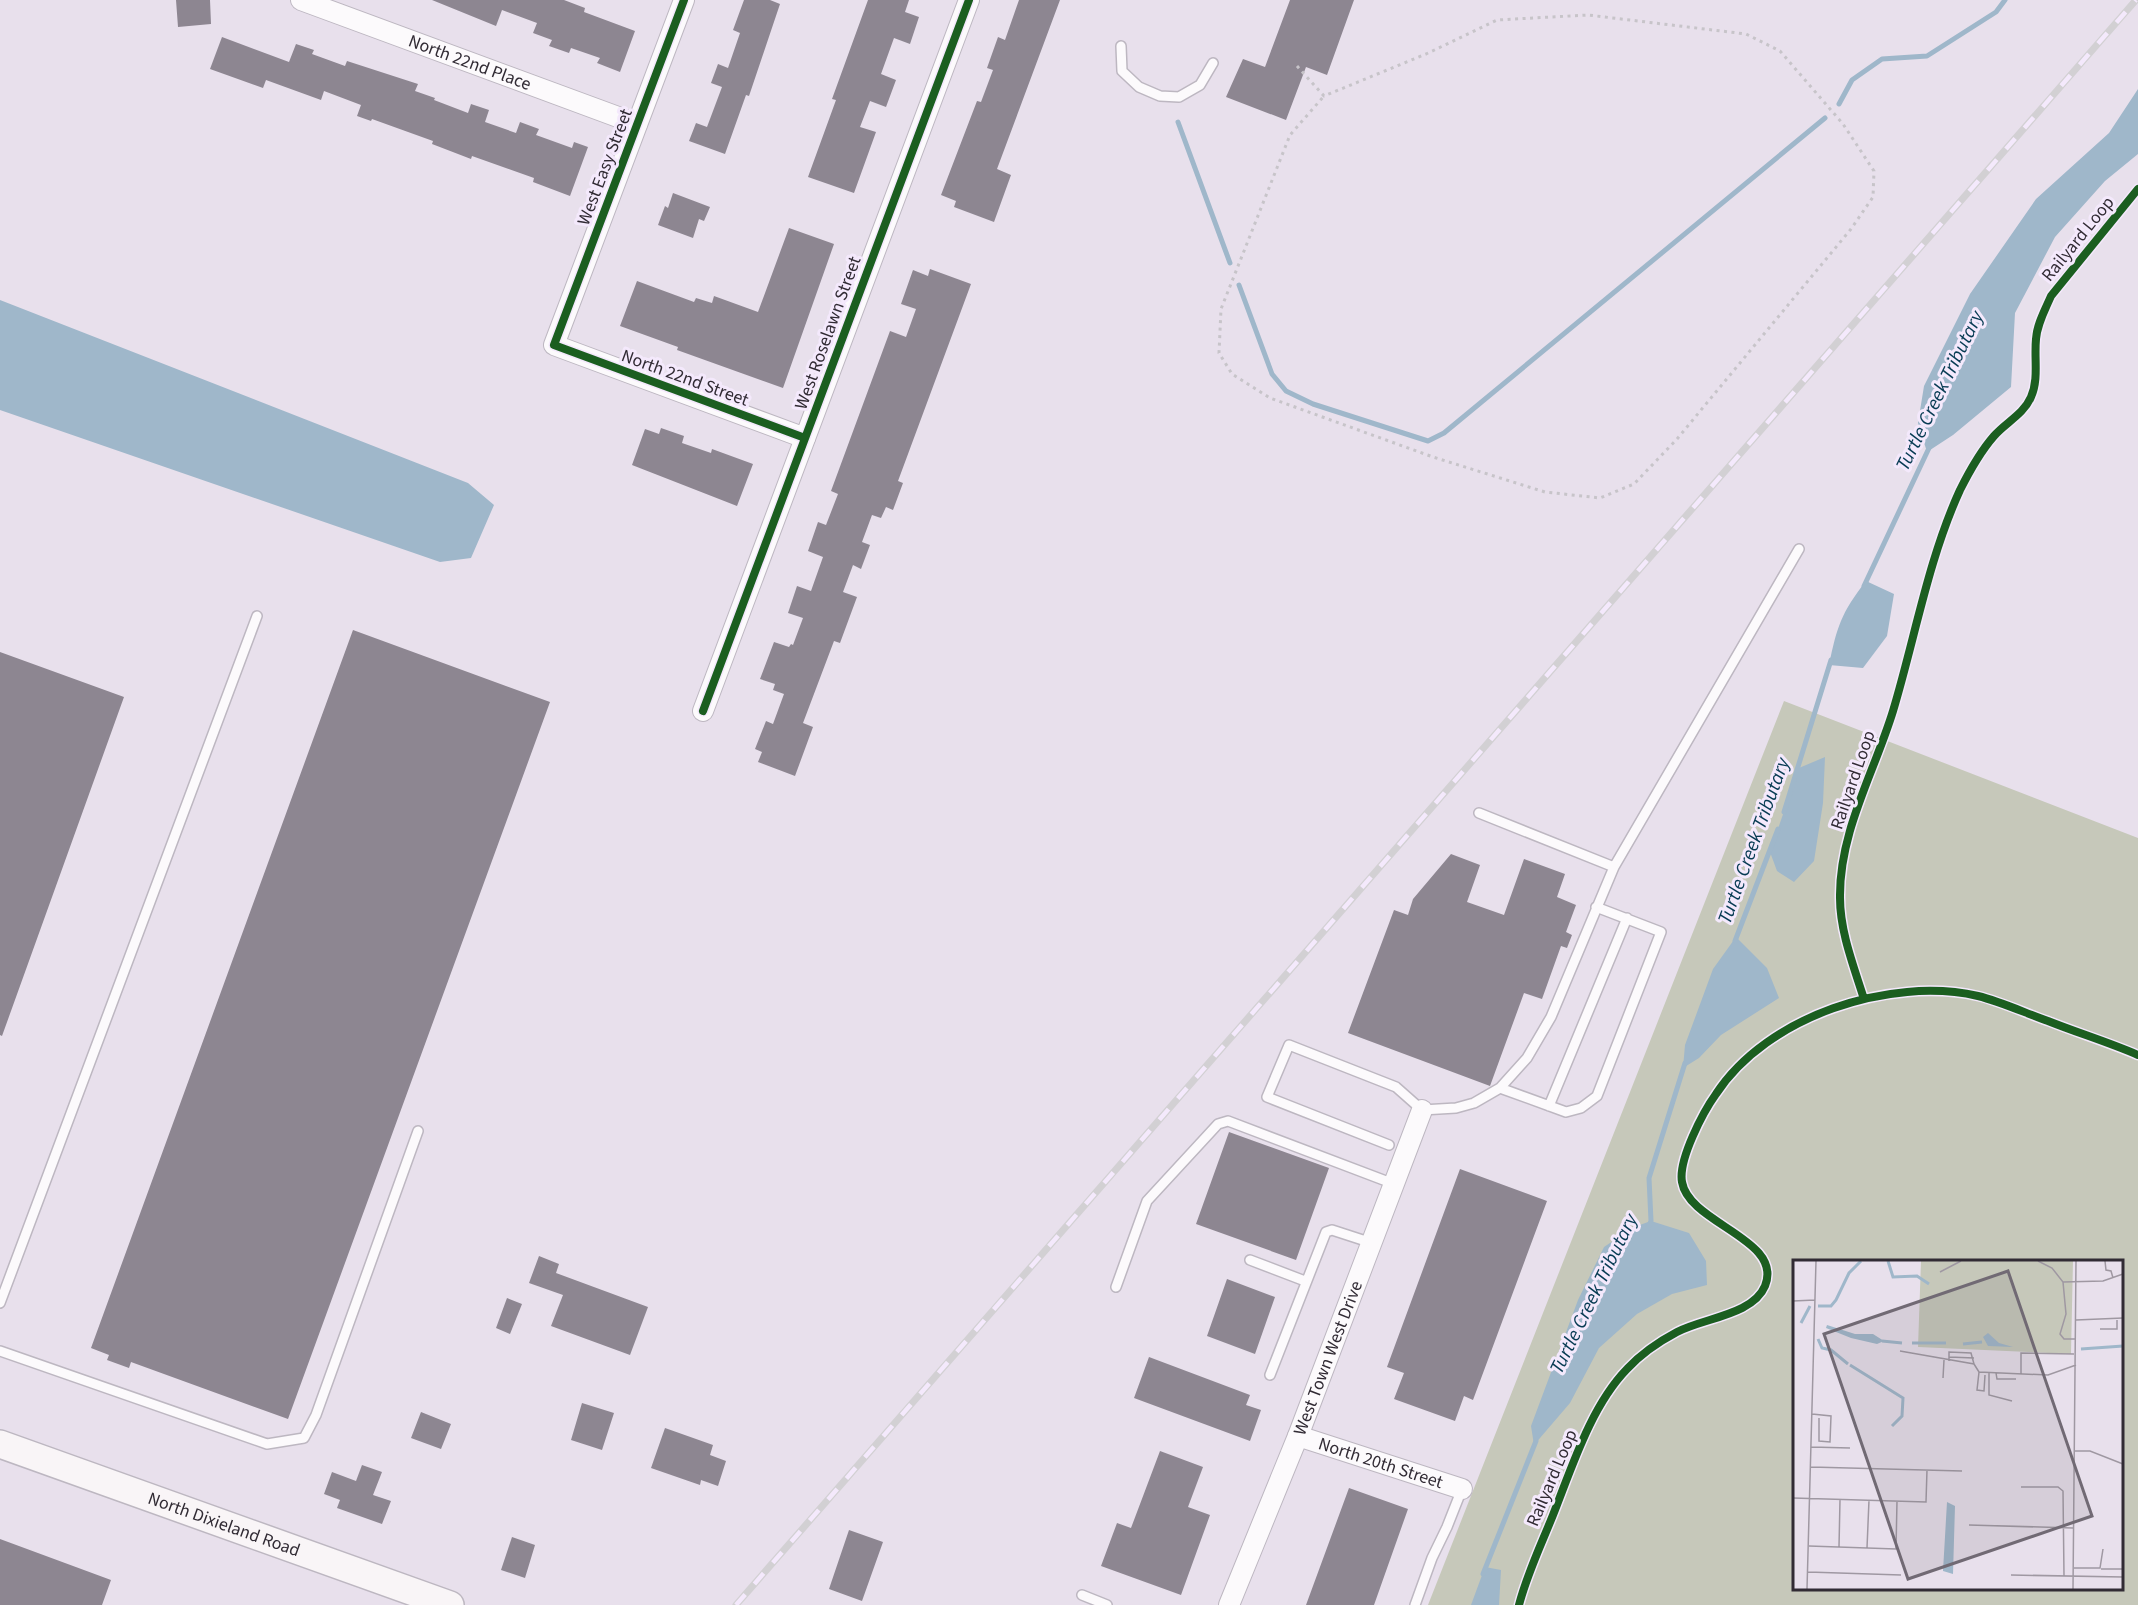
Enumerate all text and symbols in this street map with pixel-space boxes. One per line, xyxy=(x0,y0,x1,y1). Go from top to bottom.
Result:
street label: North 22nd Place xyxy=(405,28,535,96)
street label: West Easy Street xyxy=(571,105,639,229)
street label: Railyard Loop xyxy=(2036,191,2120,287)
street label: West Roselawn Street xyxy=(789,253,867,413)
water label: Turtle Creek Tributary xyxy=(1889,305,1991,476)
street label: North 22nd Street xyxy=(618,343,752,413)
street label: Railyard Loop xyxy=(1824,727,1882,833)
water label: Turtle Creek Tributary xyxy=(1711,753,1797,928)
water label: Turtle Creek Tributary xyxy=(1543,1208,1645,1379)
inset map xyxy=(1793,1260,2123,1590)
street label: West Town West Drive xyxy=(1287,1277,1368,1439)
street label: Railyard Loop xyxy=(1520,1426,1584,1530)
street label: North 20th Street xyxy=(1315,1431,1446,1495)
street label: North Dixieland Road xyxy=(145,1485,304,1563)

